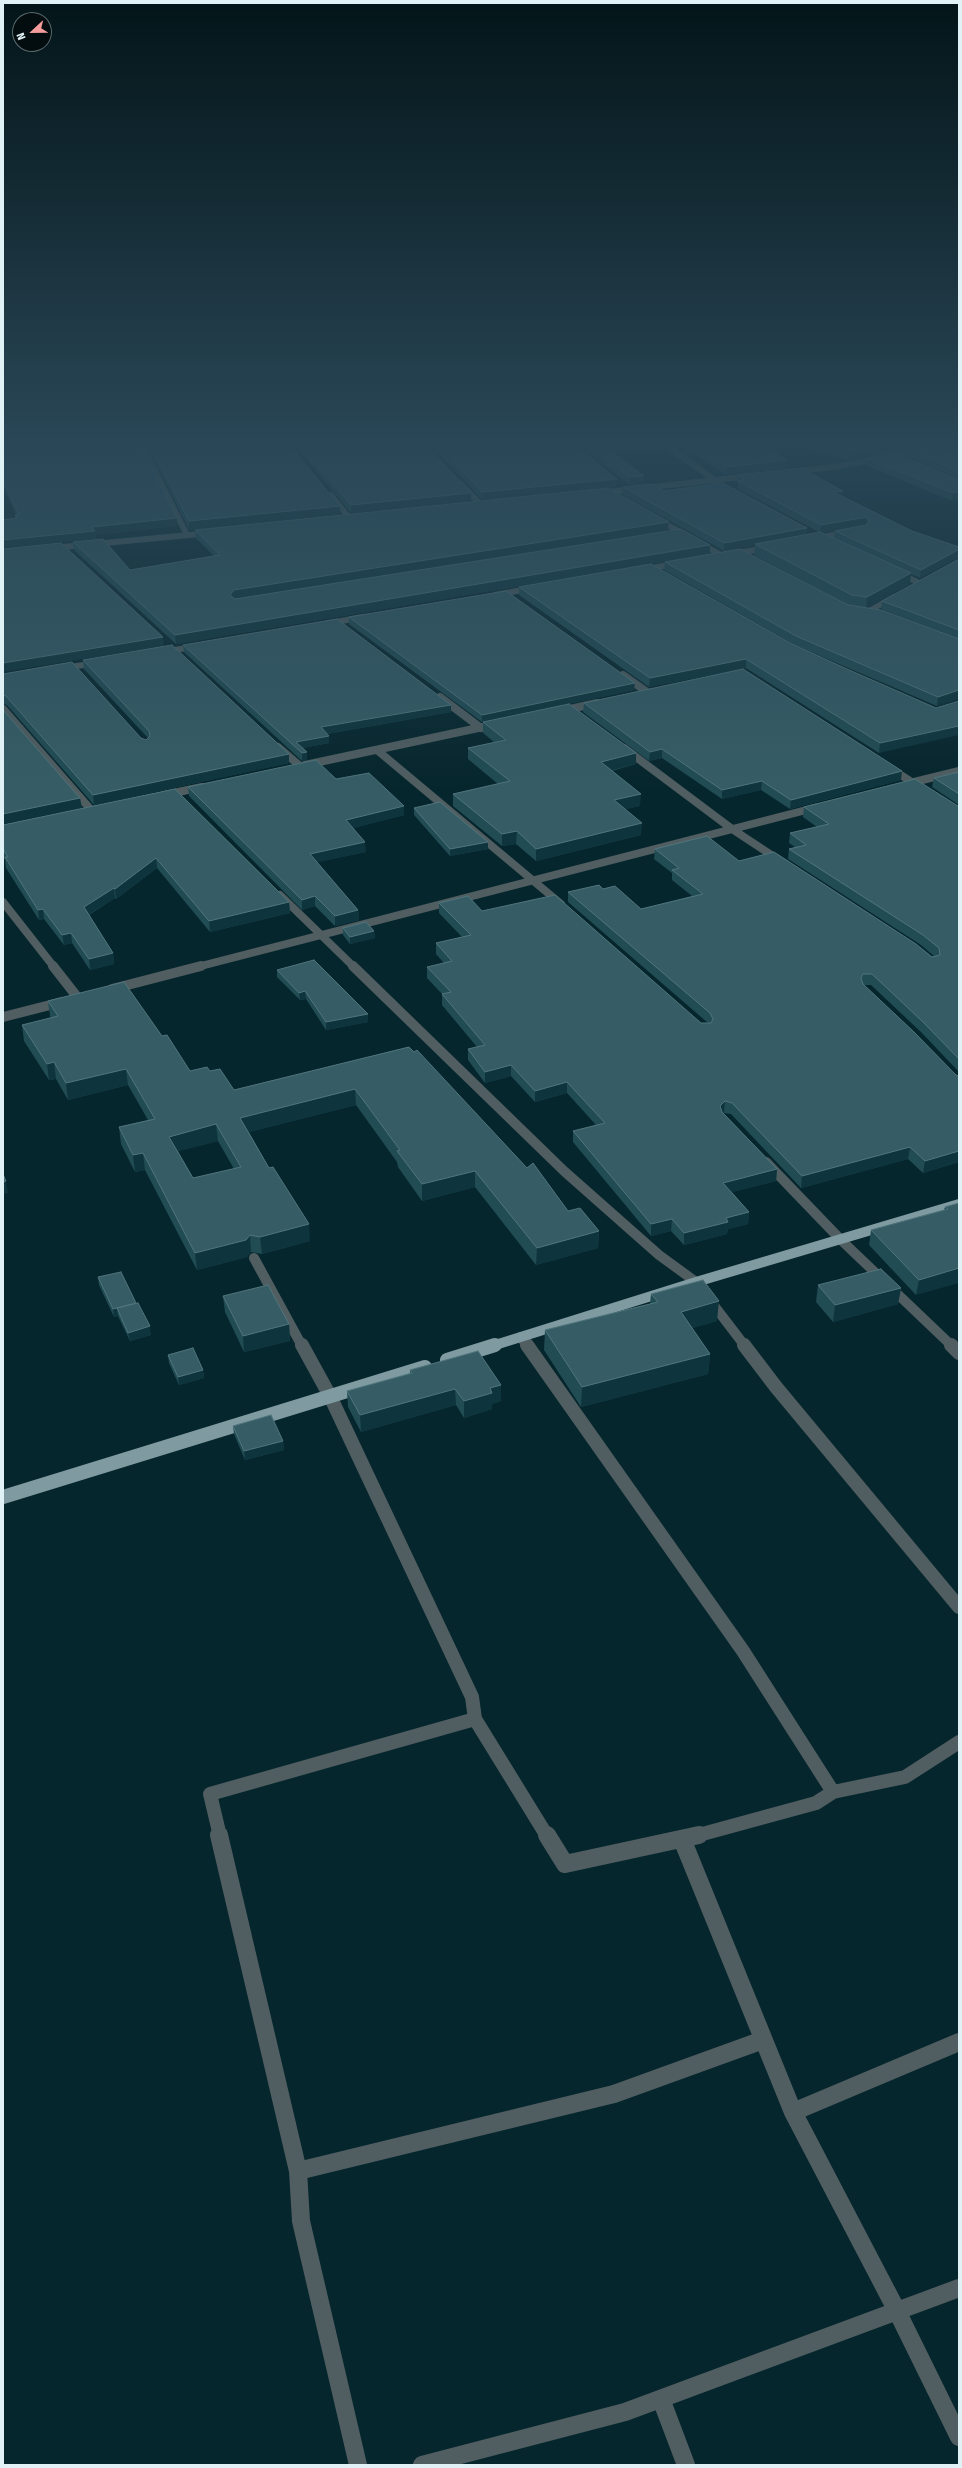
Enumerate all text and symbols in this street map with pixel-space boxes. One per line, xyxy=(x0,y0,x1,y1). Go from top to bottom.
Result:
north arrow xyxy=(12,12,52,52)
text: N xyxy=(14,31,29,42)

